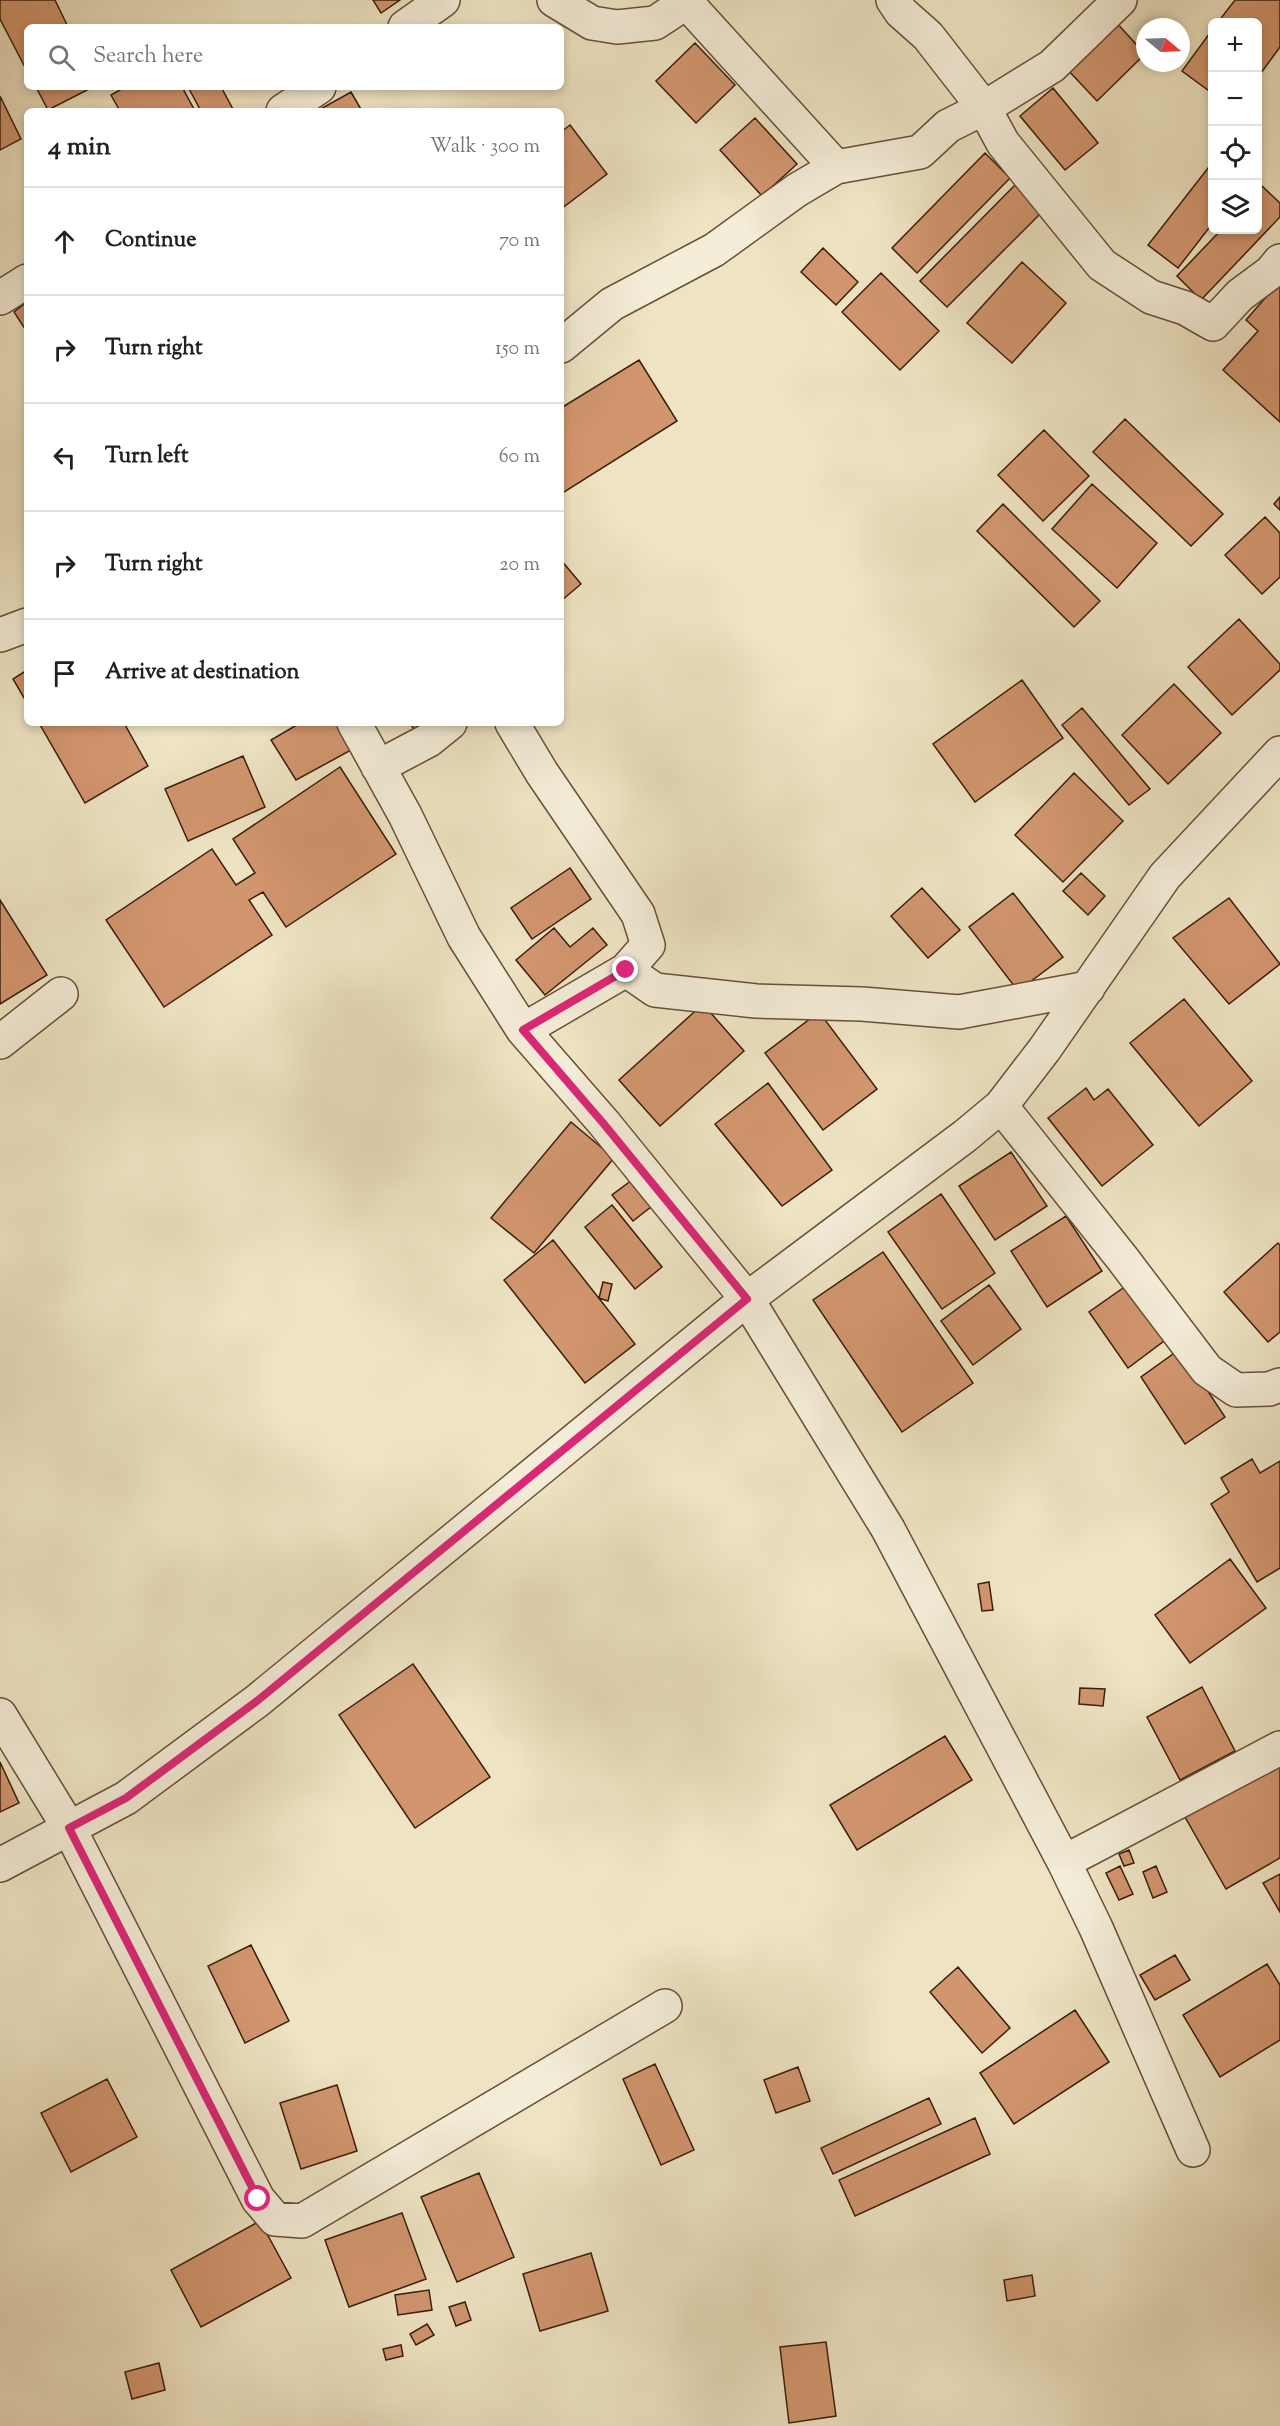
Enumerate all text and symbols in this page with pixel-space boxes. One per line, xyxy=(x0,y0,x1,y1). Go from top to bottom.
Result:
north arrow xyxy=(1136,18,1190,72)
map controls xyxy=(1208,18,1262,234)
button: + xyxy=(1208,18,1262,72)
search box xyxy=(24,24,564,90)
icon: search xyxy=(45,41,78,74)
text: Search here xyxy=(93,41,203,73)
button: − xyxy=(1208,72,1262,126)
button: locate xyxy=(1208,126,1262,180)
text: 4 min xyxy=(48,129,111,166)
text: Walk · 300 m xyxy=(430,133,540,162)
button: layers xyxy=(1208,180,1262,234)
icon: ahead xyxy=(48,225,81,258)
text: Continue xyxy=(105,225,196,257)
text: 70 m xyxy=(499,227,540,256)
icon: right xyxy=(48,333,81,366)
text: Turn right xyxy=(105,333,202,365)
text: 150 m xyxy=(495,335,540,364)
icon: left xyxy=(48,441,81,474)
text: Turn left xyxy=(105,441,188,473)
text: 60 m xyxy=(499,443,540,472)
icon: right xyxy=(48,549,81,582)
text: Turn right xyxy=(105,549,202,581)
text: 20 m xyxy=(499,551,540,580)
icon: arrive xyxy=(48,657,81,690)
text: Arrive at destination xyxy=(105,657,300,689)
route end xyxy=(612,956,638,982)
route start xyxy=(244,2185,270,2211)

